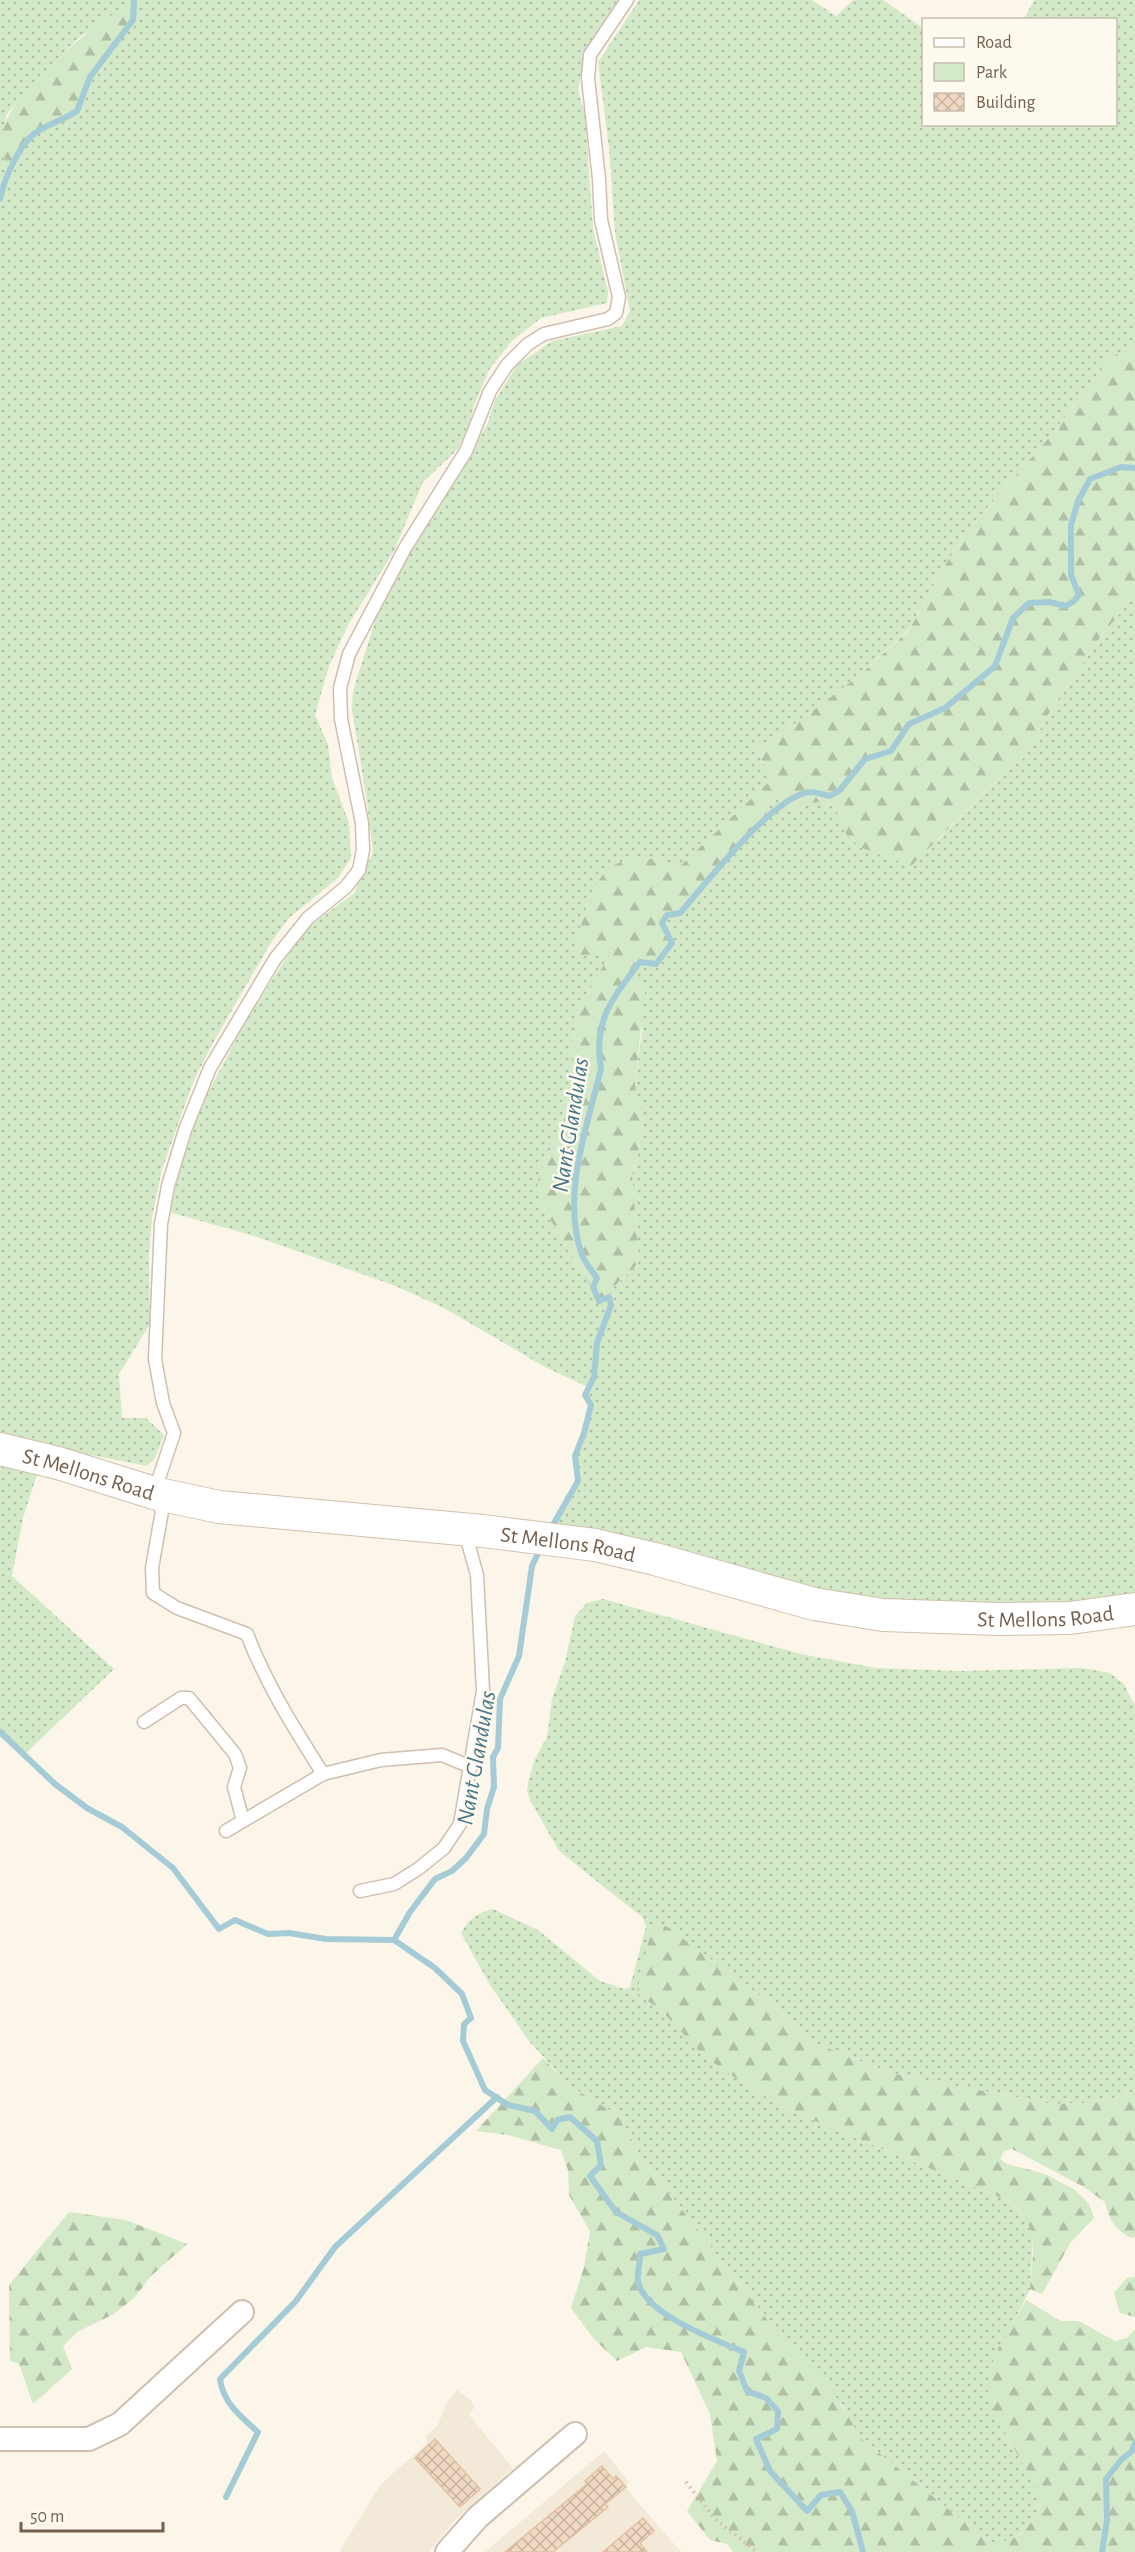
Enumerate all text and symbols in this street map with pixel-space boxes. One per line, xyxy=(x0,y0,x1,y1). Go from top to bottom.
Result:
legend xyxy=(922,18,1117,126)
text: Road xyxy=(976,34,1012,52)
text: Park xyxy=(976,64,1008,82)
text: Building xyxy=(976,94,1036,112)
water label: Nant Glandulas xyxy=(549,1056,594,1194)
street label: St Mellons Road xyxy=(20,1445,157,1504)
street label: St Mellons Road xyxy=(499,1523,638,1566)
street label: St Mellons Road xyxy=(977,1602,1115,1631)
water label: Nant Glandulas xyxy=(453,1689,501,1827)
scale bar xyxy=(21,2495,164,2533)
text: 50 m xyxy=(30,2508,64,2526)

